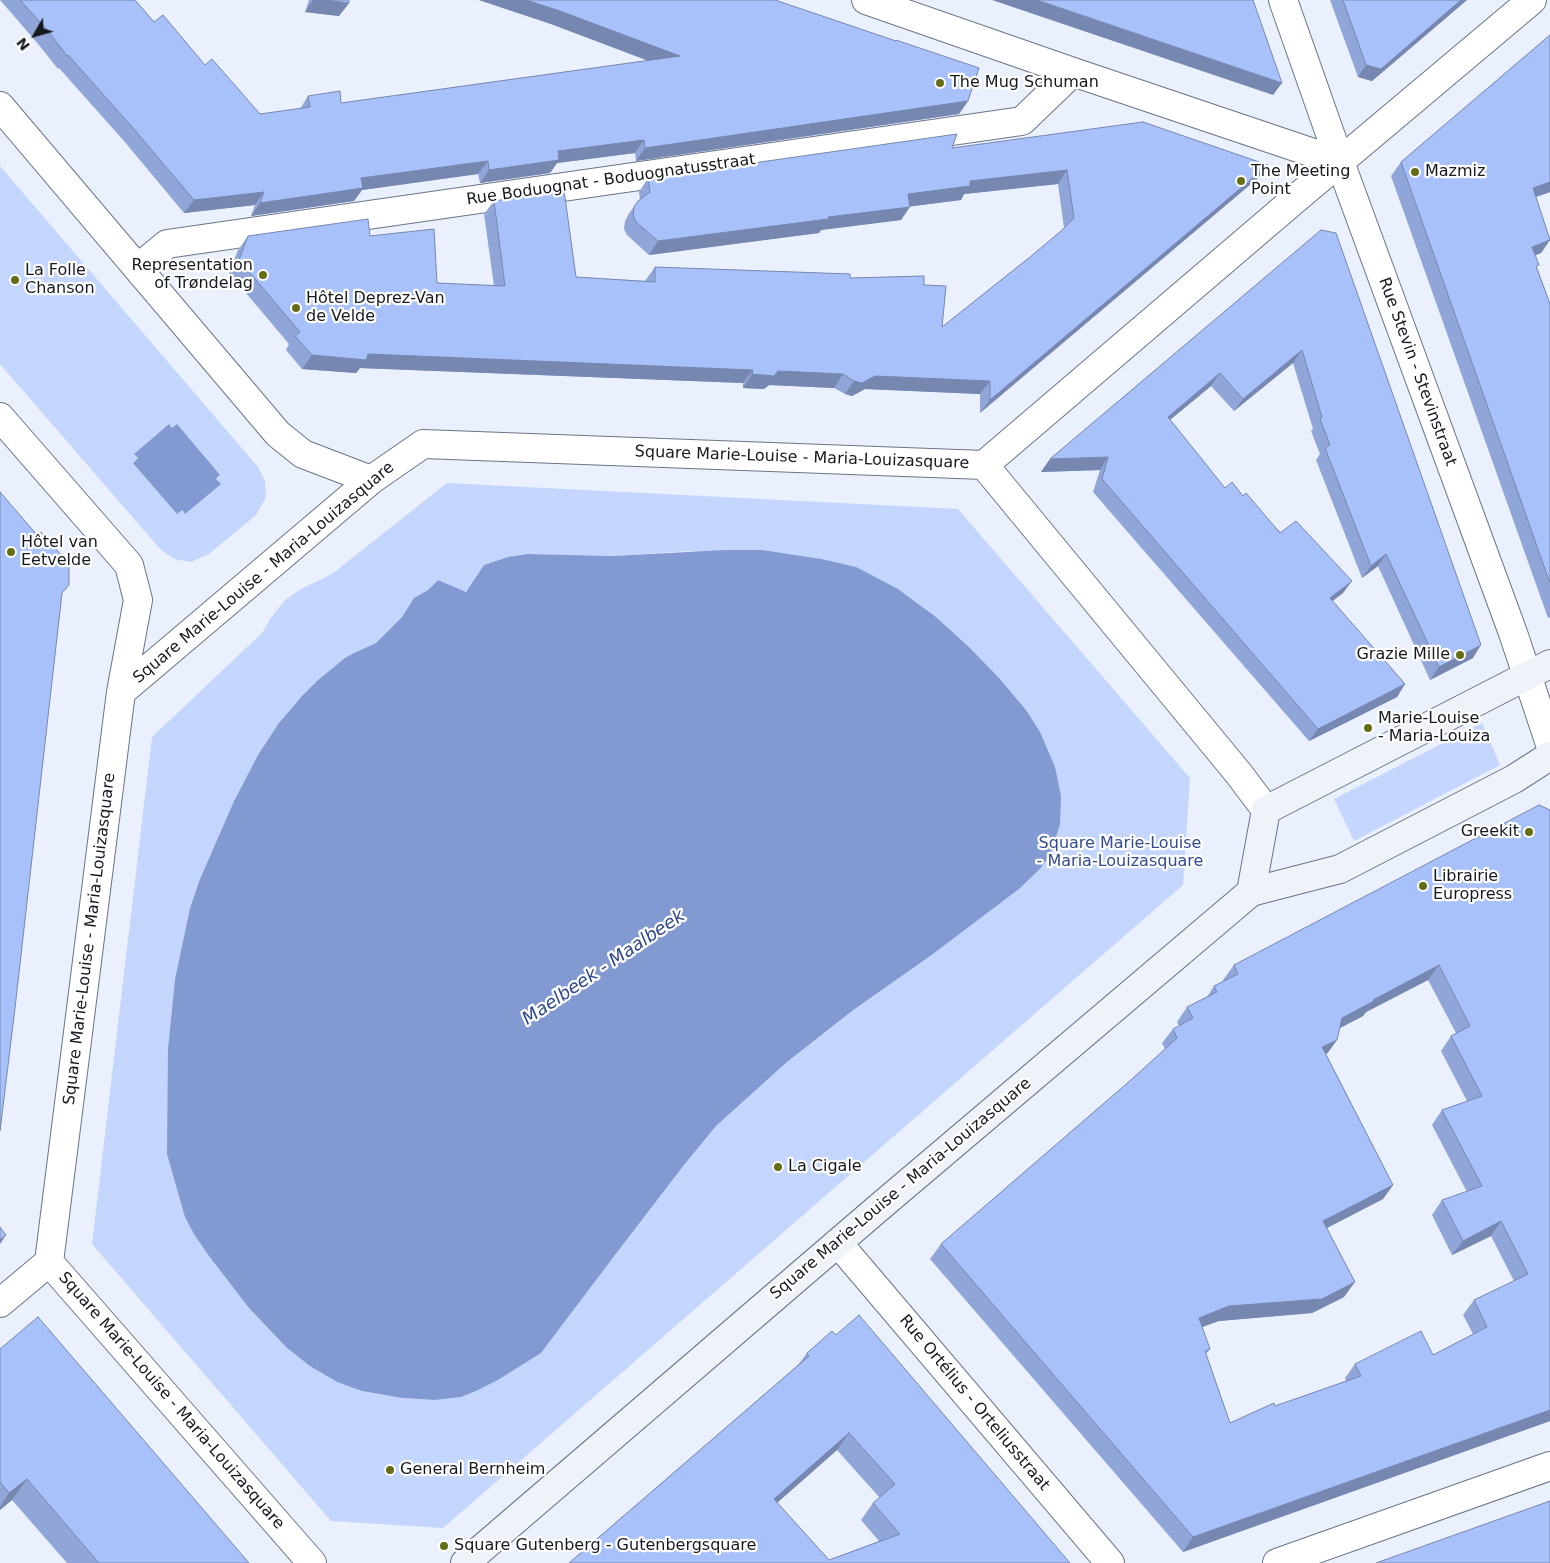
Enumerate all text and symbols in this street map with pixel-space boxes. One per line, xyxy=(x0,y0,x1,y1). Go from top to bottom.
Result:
north arrow xyxy=(10,10,60,60)
text: N xyxy=(13,35,33,54)
place label: The Mug Schuman xyxy=(950,73,1099,93)
marker: The Mug Schuman xyxy=(934,77,946,89)
street label: Rue Boduognat - Boduognatusstraat xyxy=(465,150,757,210)
place label: The Meeting Point xyxy=(1251,162,1350,200)
place label: Mazmiz xyxy=(1425,162,1485,182)
marker: Mazmiz xyxy=(1409,166,1421,178)
marker: The Meeting Point xyxy=(1235,175,1247,187)
place label: Representation of Trøndelag xyxy=(131,256,253,294)
place label: La Folle Chanson xyxy=(25,261,95,299)
marker: Representation of Trøndelag xyxy=(257,269,269,281)
marker: La Folle Chanson xyxy=(9,274,21,286)
street label: Rue Stevin - Stevinstraat xyxy=(1374,275,1460,469)
place label: Hôtel Deprez-Van de Velde xyxy=(306,289,445,327)
marker: Hôtel Deprez-Van de Velde xyxy=(290,302,302,314)
street label: Square Marie-Louise - Maria-Louizasquare xyxy=(634,443,970,473)
street label: Square Marie-Louise - Maria-Louizasquare xyxy=(130,458,398,688)
place label: Hôtel van Eetvelde xyxy=(21,533,98,571)
marker: Hôtel van Eetvelde xyxy=(5,546,17,558)
place label: Grazie Mille xyxy=(1356,645,1450,665)
marker: Grazie Mille xyxy=(1454,649,1466,661)
place label: Marie-Louise - Maria-Louiza xyxy=(1378,709,1490,747)
marker: Marie-Louise - Maria-Louiza xyxy=(1362,722,1374,734)
street label: Square Marie-Louise - Maria-Louizasquare xyxy=(60,772,120,1106)
place label: Greekit xyxy=(1461,822,1519,842)
marker: Greekit xyxy=(1523,826,1535,838)
park label: Square Marie-Louise - Maria-Louizasquare xyxy=(1037,834,1203,872)
place label: Librairie Europress xyxy=(1433,867,1512,905)
marker: Librairie Europress xyxy=(1417,880,1429,892)
water label: Maelbeek - Maalbeek xyxy=(519,906,689,1030)
street label: Square Marie-Louise - Maria-Louizasquare xyxy=(767,1074,1035,1304)
place label: La Cigale xyxy=(788,1157,862,1177)
marker: La Cigale xyxy=(772,1161,784,1173)
street label: Square Marie-Louise - Maria-Louizasquare xyxy=(54,1268,288,1534)
street label: Rue Ortélius - Orteliusstraat xyxy=(895,1311,1053,1495)
place label: General Bernheim xyxy=(400,1460,545,1480)
marker: General Bernheim xyxy=(384,1464,396,1476)
place label: Square Gutenberg - Gutenbergsquare xyxy=(454,1536,756,1556)
marker: Square Gutenberg - Gutenbergsquare xyxy=(438,1540,450,1552)

